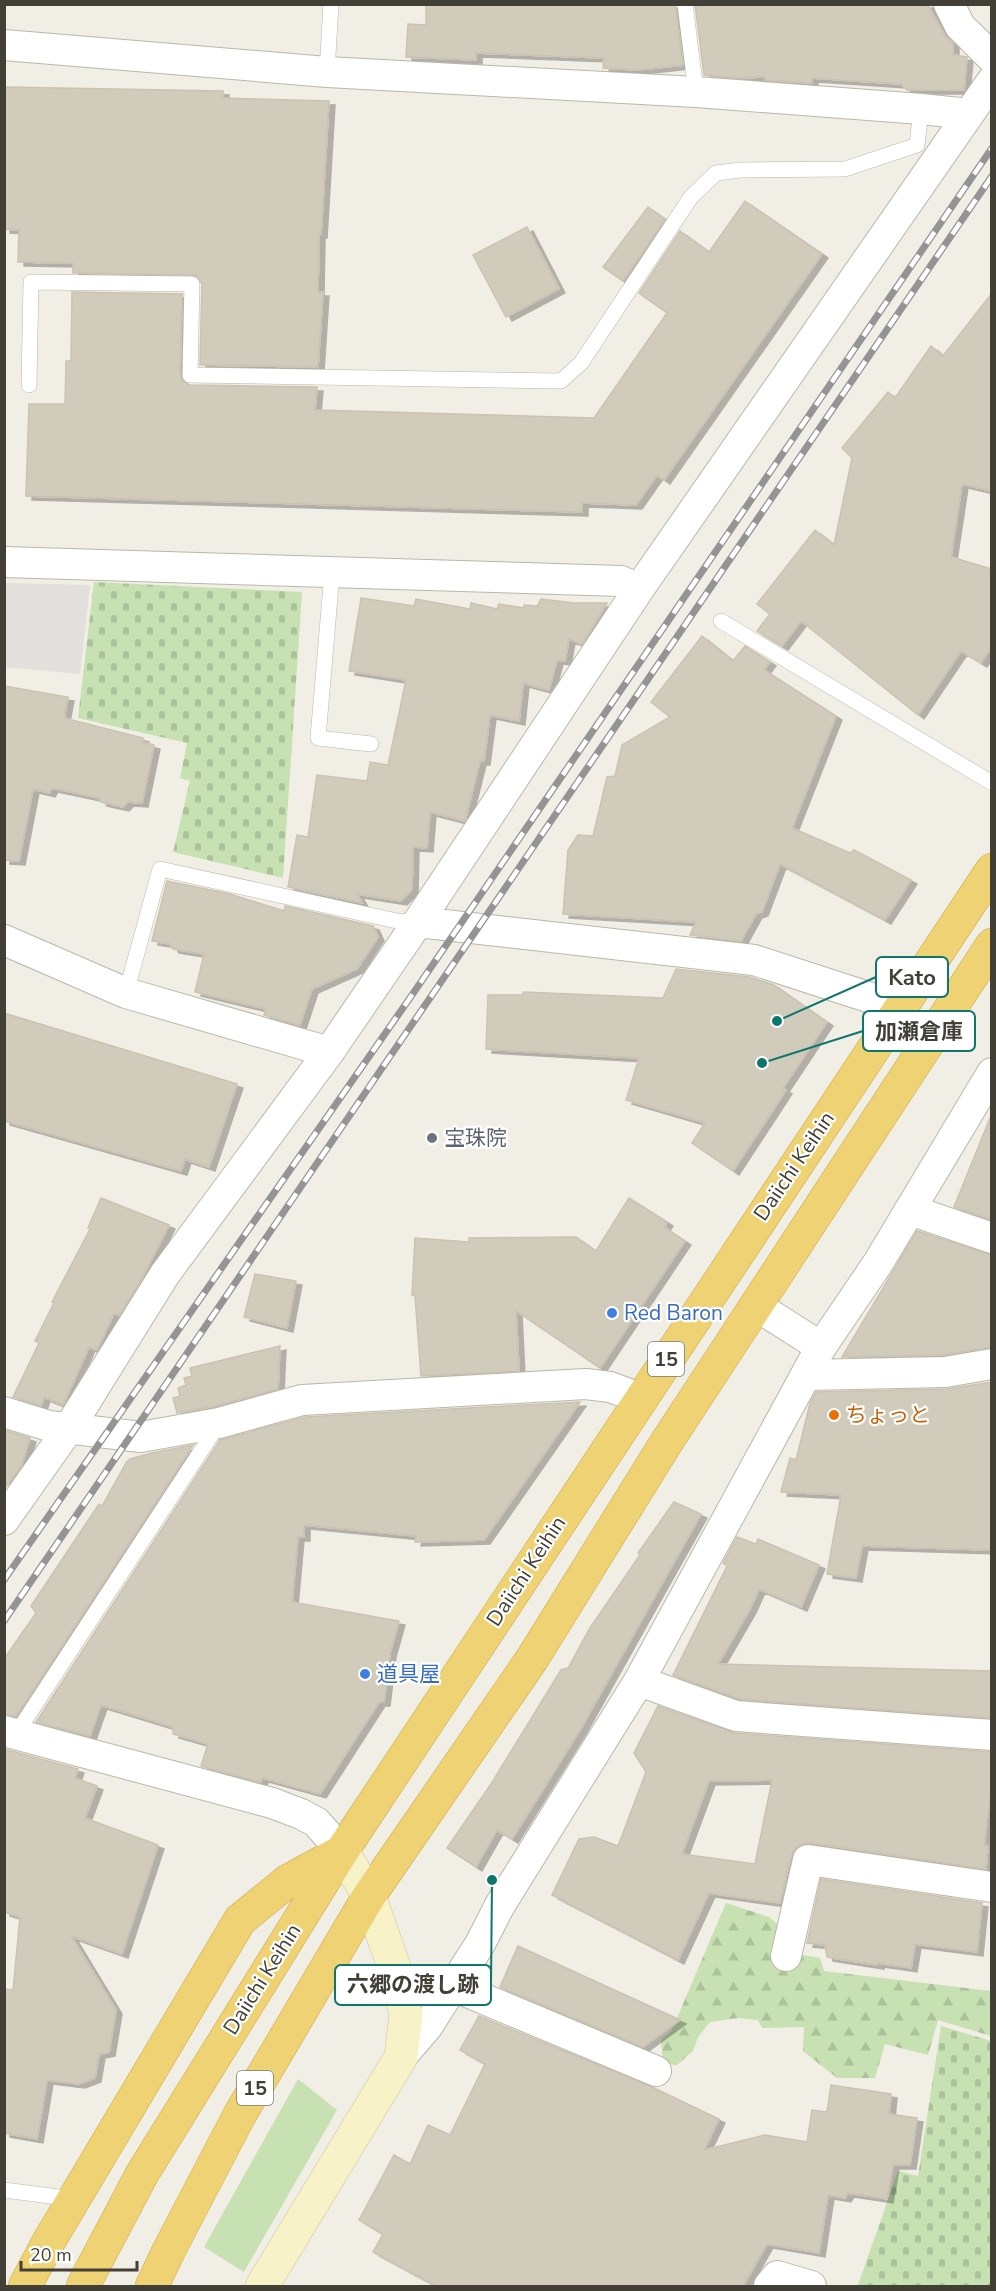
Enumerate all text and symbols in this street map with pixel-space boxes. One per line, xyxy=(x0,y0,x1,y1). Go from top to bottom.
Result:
callout: Kato xyxy=(876,957,948,997)
text: Kato xyxy=(888,963,936,993)
callout: 加瀬倉庫 xyxy=(863,1011,975,1051)
text: 加瀬倉庫 xyxy=(875,1017,963,1047)
street label: Daiichi Keihin xyxy=(747,1106,841,1226)
place label: 宝珠院 xyxy=(444,1124,507,1152)
marker: 宝珠院 xyxy=(425,1131,439,1145)
place label: Red Baron xyxy=(624,1299,723,1327)
marker: Red Baron xyxy=(605,1306,619,1320)
road number: 15 xyxy=(648,1342,684,1376)
place label: ちょっと xyxy=(846,1401,930,1429)
marker: ちょっと xyxy=(827,1408,841,1422)
street label: Daiichi Keihin xyxy=(480,1511,572,1631)
place label: 道具屋 xyxy=(377,1660,440,1688)
marker: 道具屋 xyxy=(358,1667,372,1681)
street label: Daiichi Keihin xyxy=(217,1918,307,2040)
callout: 六郷の渡し跡 xyxy=(335,1965,491,2005)
text: 六郷の渡し跡 xyxy=(347,1970,479,2000)
road number: 15 xyxy=(237,2071,273,2105)
scale bar xyxy=(21,2234,136,2272)
text: 20 m xyxy=(30,2243,72,2267)

